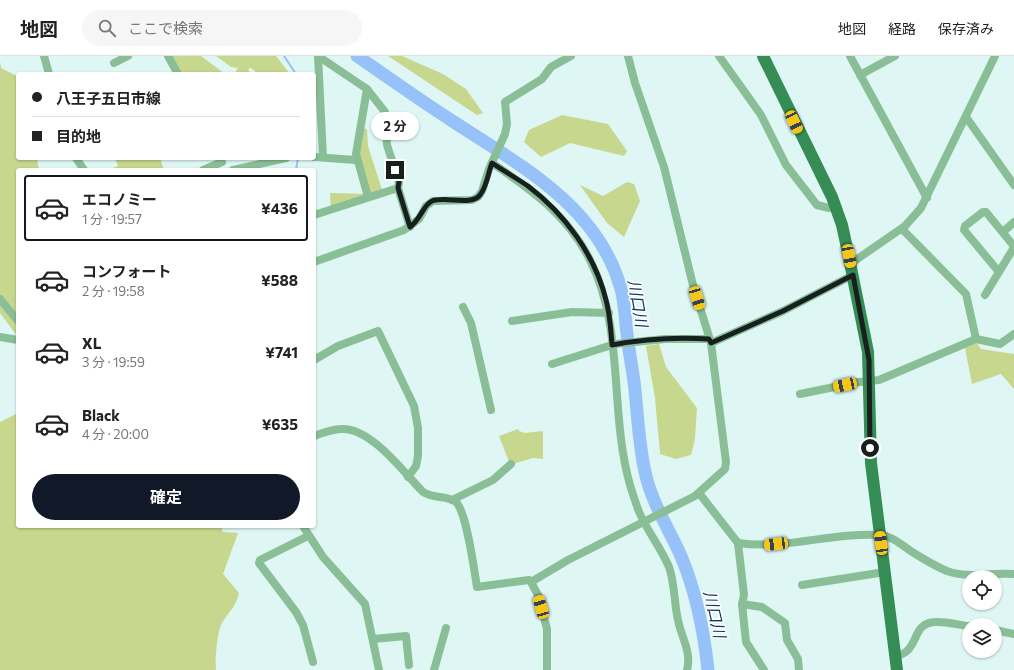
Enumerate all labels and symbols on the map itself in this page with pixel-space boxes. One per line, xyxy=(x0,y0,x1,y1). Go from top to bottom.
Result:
car xyxy=(783,109,805,135)
callout: 2 分 xyxy=(371,112,419,140)
route end xyxy=(386,161,404,179)
car xyxy=(841,243,857,269)
water label: 川口川 xyxy=(625,278,652,330)
car xyxy=(688,285,706,311)
car xyxy=(832,377,858,393)
route start xyxy=(861,439,879,457)
car xyxy=(873,530,889,556)
car xyxy=(763,537,789,551)
water label: 川口川 xyxy=(701,588,731,641)
car xyxy=(532,594,550,620)

